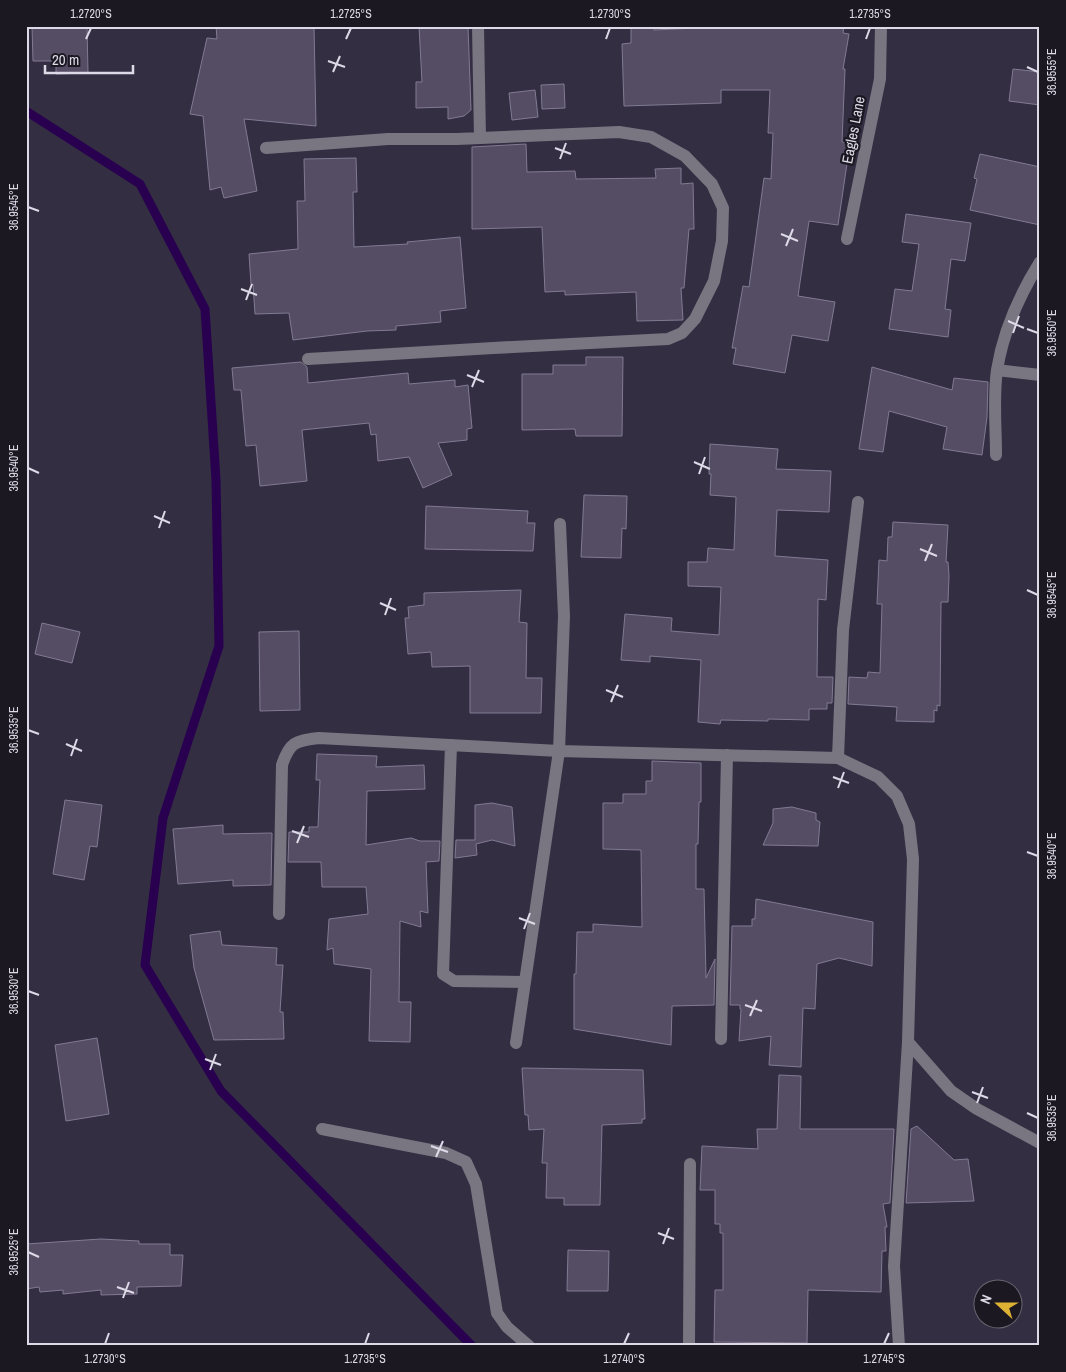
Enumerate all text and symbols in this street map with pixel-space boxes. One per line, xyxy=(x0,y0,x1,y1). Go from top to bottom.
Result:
text: 1.2720°S xyxy=(70,6,112,22)
text: 1.2725°S xyxy=(330,6,372,22)
text: 1.2730°S xyxy=(589,6,631,22)
text: 1.2735°S xyxy=(849,6,891,22)
scale bar xyxy=(45,42,132,74)
text: 20 m xyxy=(52,49,79,70)
text: 36.9555°E xyxy=(1044,49,1060,95)
street label: Eagles Lane xyxy=(836,94,870,166)
text: 36.9545°E xyxy=(6,184,22,230)
text: 36.9550°E xyxy=(1044,310,1060,356)
text: 36.9540°E xyxy=(6,445,22,491)
text: 36.9545°E xyxy=(1044,572,1060,618)
text: 36.9535°E xyxy=(6,707,22,753)
text: 36.9540°E xyxy=(1044,833,1060,879)
text: 36.9530°E xyxy=(6,968,22,1014)
text: 36.9535°E xyxy=(1044,1095,1060,1141)
text: 36.9525°E xyxy=(6,1229,22,1275)
north arrow xyxy=(974,1280,1024,1330)
text: N xyxy=(976,1292,996,1306)
text: 1.2730°S xyxy=(84,1351,126,1367)
text: 1.2735°S xyxy=(344,1351,386,1367)
text: 1.2740°S xyxy=(603,1351,645,1367)
text: 1.2745°S xyxy=(863,1351,905,1367)

